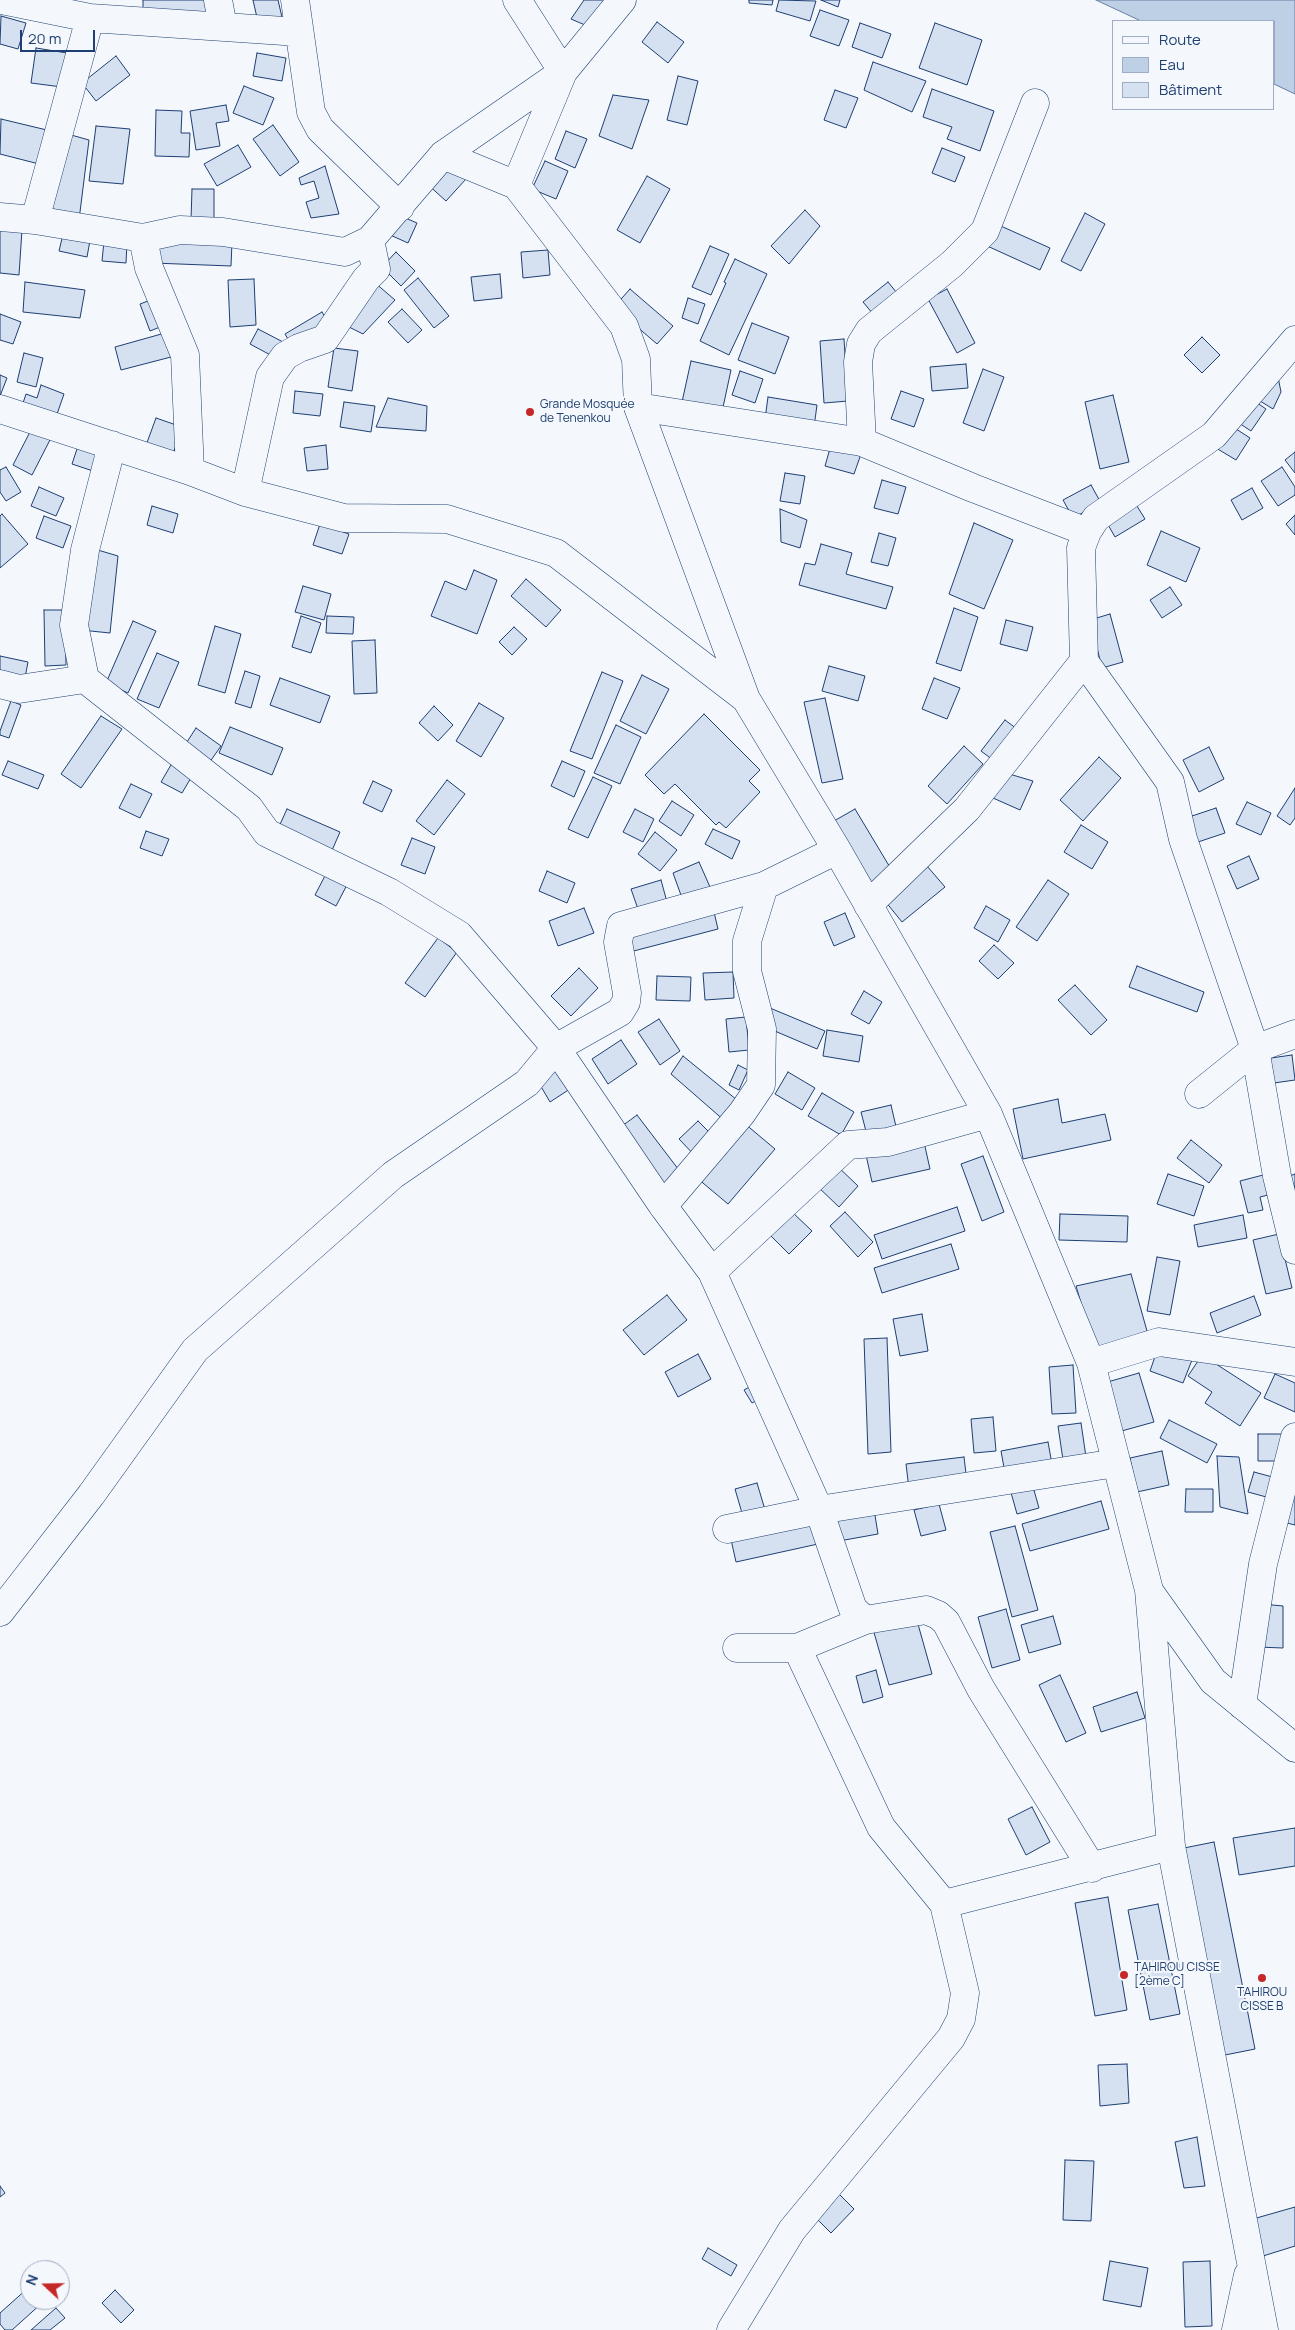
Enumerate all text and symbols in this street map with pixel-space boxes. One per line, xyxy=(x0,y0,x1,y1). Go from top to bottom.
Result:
scale bar xyxy=(22,20,98,52)
legend xyxy=(1112,20,1275,110)
text: 20 m xyxy=(28,28,61,49)
text: Route xyxy=(1159,29,1201,50)
text: Eau xyxy=(1159,54,1185,75)
text: Bâtiment xyxy=(1159,79,1222,100)
place label: Grande Mosquée de Tenenkou xyxy=(540,398,635,426)
marker: Grande Mosquée de Tenenkou xyxy=(524,406,536,418)
place label: TAHIROU CISSE [2ème C] xyxy=(1134,1961,1220,1989)
marker: TAHIROU CISSE [2ème C] xyxy=(1118,1969,1130,1981)
marker: TAHIROU CISSE B xyxy=(1256,1972,1268,1984)
place label: TAHIROU CISSE B xyxy=(1237,1986,1287,2014)
north arrow xyxy=(20,2260,70,2310)
text: N xyxy=(21,2272,42,2288)

